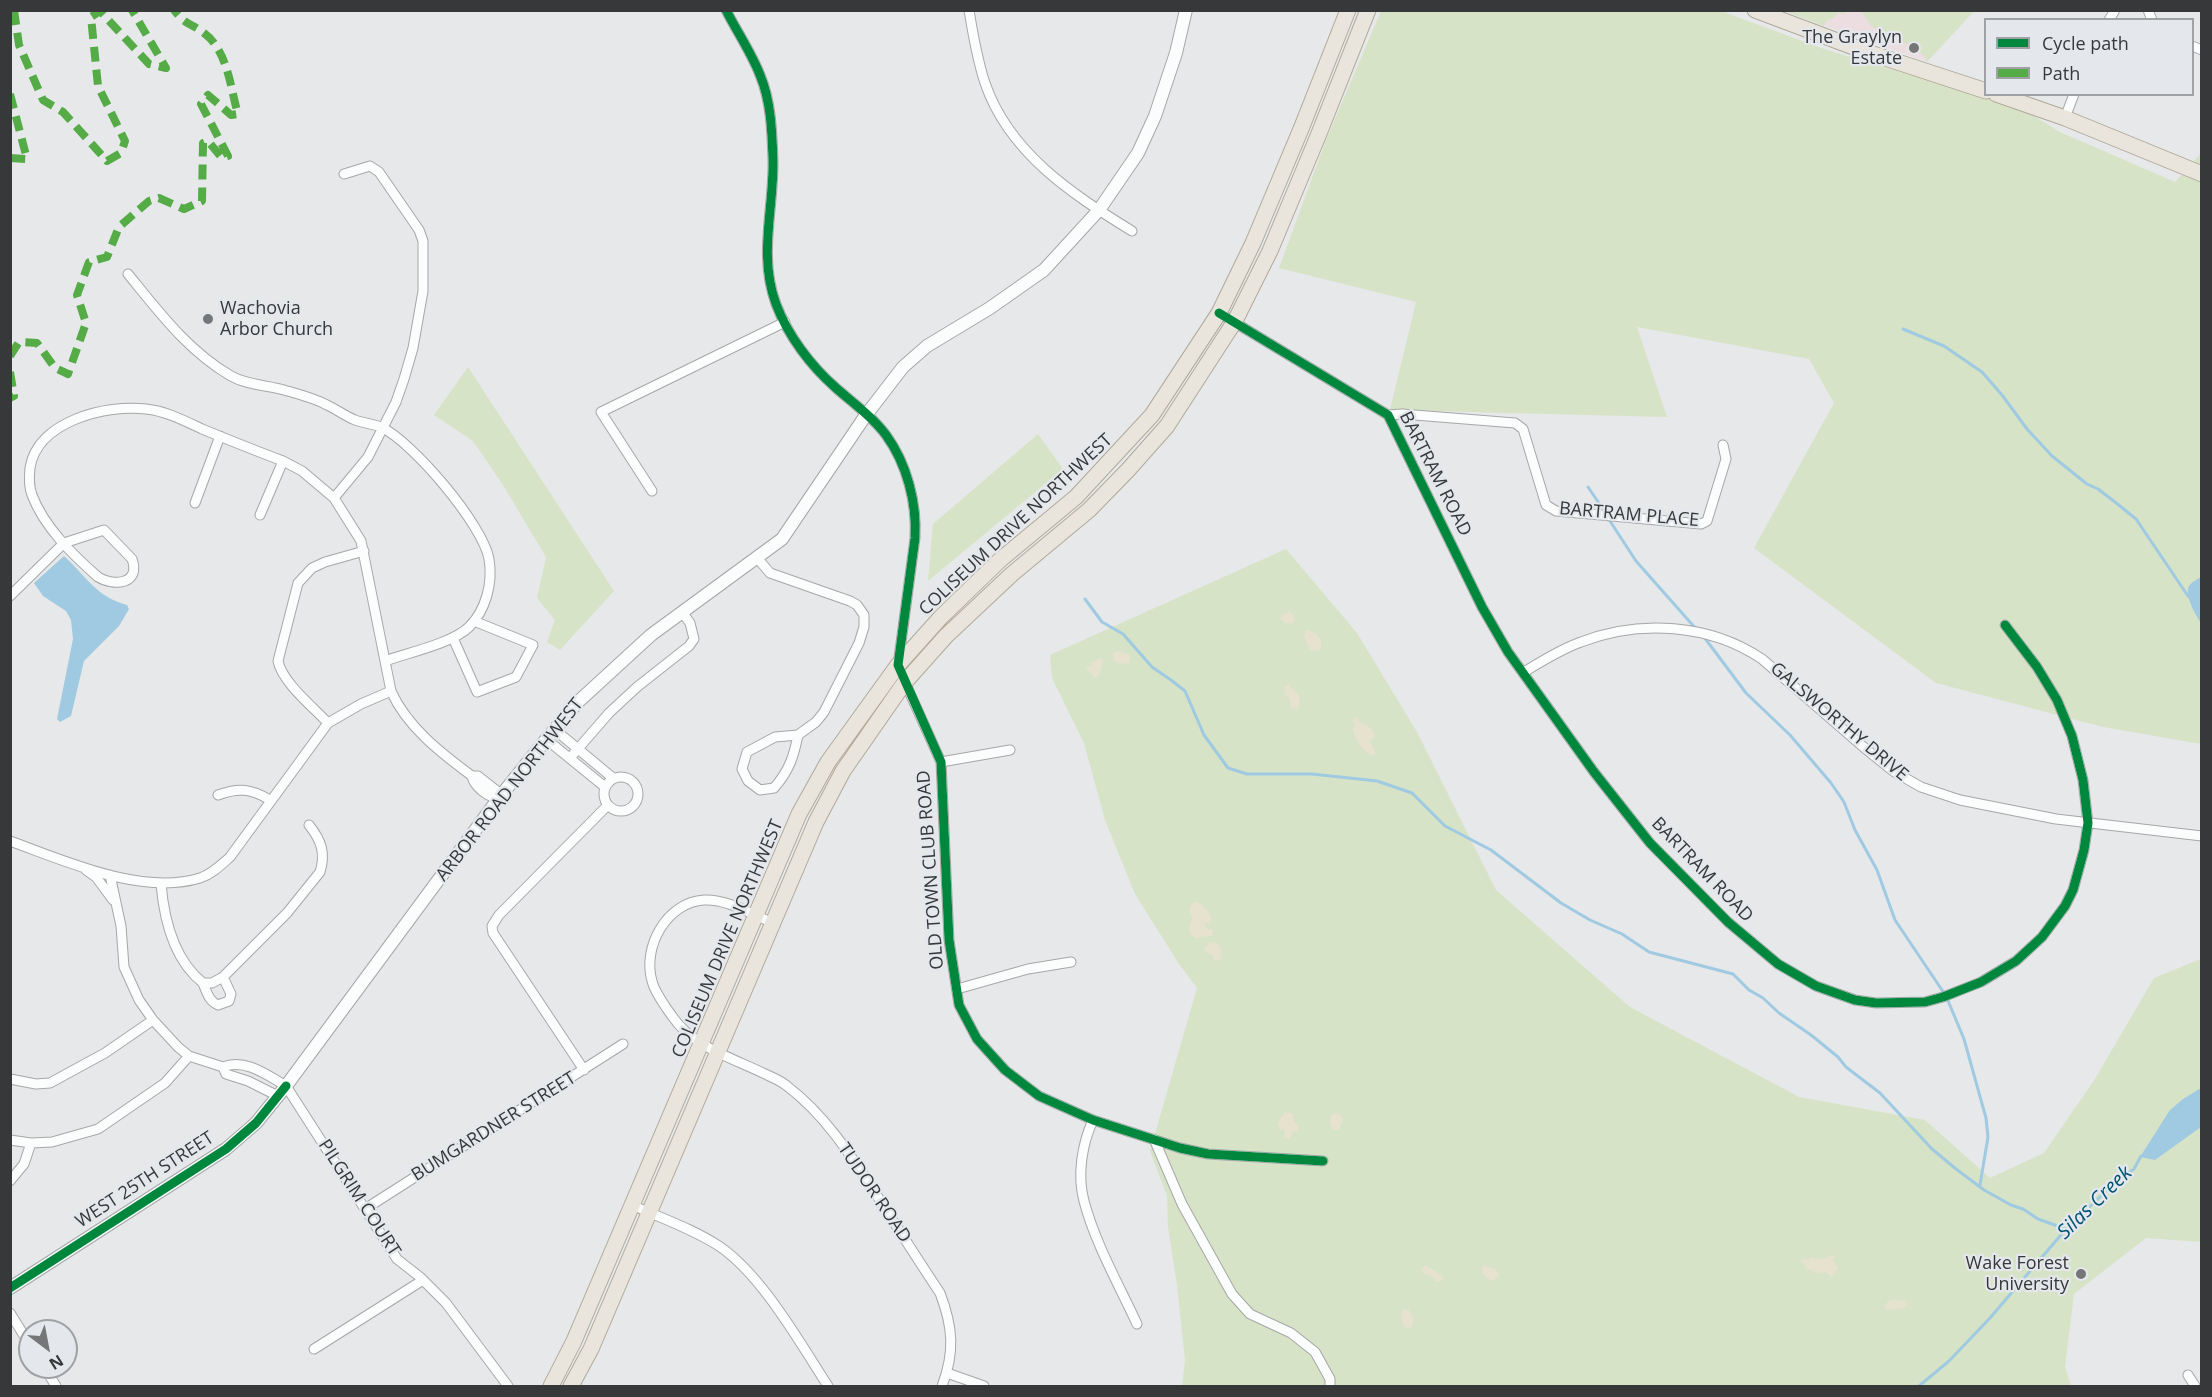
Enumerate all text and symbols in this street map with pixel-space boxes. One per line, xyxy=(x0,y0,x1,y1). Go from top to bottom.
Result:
legend xyxy=(1984,18,2194,96)
place label: The Graylyn Estate xyxy=(1802,27,1902,70)
text: Cycle path xyxy=(2042,31,2129,55)
marker: The Graylyn Estate xyxy=(1907,41,1921,55)
text: Path xyxy=(2042,61,2080,85)
place label: Wachovia Arbor Church xyxy=(220,298,333,340)
marker: Wachovia Arbor Church xyxy=(201,312,215,326)
street label: BARTRAM ROAD xyxy=(1394,408,1476,540)
street label: COLISEUM DRIVE NORTHWEST xyxy=(915,430,1117,620)
street label: BARTRAM PLACE xyxy=(1558,498,1700,532)
street label: GALSWORTHY DRIVE xyxy=(1766,658,1912,786)
street label: ARBOR ROAD NORTHWEST xyxy=(432,694,588,886)
street label: OLD TOWN CLUB ROAD xyxy=(913,770,949,970)
street label: BARTRAM ROAD xyxy=(1647,813,1757,927)
street label: COLISEUM DRIVE NORTHWEST xyxy=(668,817,788,1061)
street label: BUMGARDNER STREET xyxy=(408,1068,580,1186)
street label: WEST 25TH STREET xyxy=(72,1127,218,1233)
street label: PILGRIM COURT xyxy=(313,1136,405,1260)
street label: TUDOR ROAD xyxy=(833,1139,915,1247)
water label: Silas Creek xyxy=(2053,1161,2137,1245)
place label: Wake Forest University xyxy=(1966,1253,2069,1296)
marker: Wake Forest University xyxy=(2074,1267,2088,1281)
north arrow xyxy=(18,1319,78,1379)
text: N xyxy=(45,1350,68,1375)

